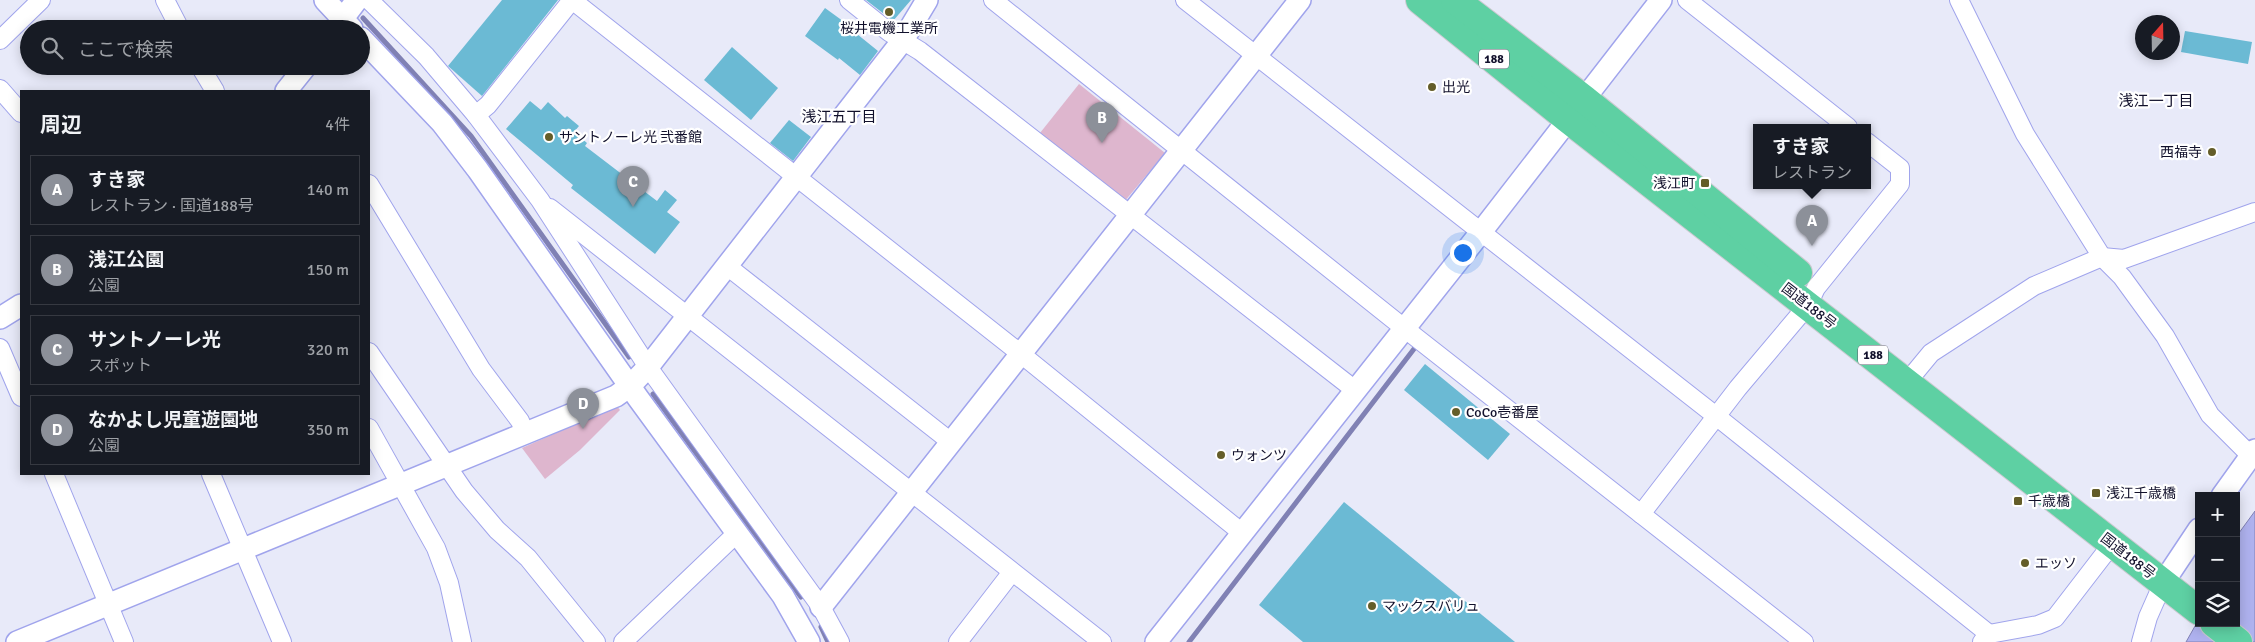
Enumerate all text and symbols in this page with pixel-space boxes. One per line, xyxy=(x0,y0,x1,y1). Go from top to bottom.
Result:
marker: 桜井電機工業所 xyxy=(883,6,895,18)
north arrow xyxy=(2135,15,2180,60)
search box xyxy=(20,20,370,75)
place label: 桜井電機工業所 xyxy=(840,20,938,37)
icon: search xyxy=(38,34,66,62)
text: ここで検索 xyxy=(78,38,173,62)
road number: 188 xyxy=(1479,50,1509,68)
place label: 出光 xyxy=(1442,79,1470,96)
marker: 出光 xyxy=(1426,81,1438,93)
district label: 浅江一丁目 xyxy=(2118,92,2194,110)
pin: B xyxy=(1086,102,1118,143)
district label: 浅江五丁目 xyxy=(801,108,877,126)
text: 周辺 xyxy=(40,112,82,138)
text: 4件 xyxy=(325,115,350,135)
popup xyxy=(1753,124,1871,189)
place label: サントノーレ光 弐番館 xyxy=(559,129,702,146)
marker: サントノーレ光 弐番館 xyxy=(543,131,555,143)
text: すき家 xyxy=(1772,135,1829,159)
place label: 西福寺 xyxy=(2160,144,2202,161)
marker: 西福寺 xyxy=(2206,146,2218,158)
text: レストラン xyxy=(1772,163,1852,183)
pin: C xyxy=(617,166,649,207)
text: すき家 xyxy=(88,168,145,192)
place label: 浅江町 xyxy=(1653,175,1695,192)
marker: 浅江町 xyxy=(1699,177,1711,189)
text: A xyxy=(52,180,62,200)
text: 140 m xyxy=(307,180,349,200)
text: レストラン · 国道188号 xyxy=(88,196,254,216)
pin: A xyxy=(1796,205,1828,246)
your location xyxy=(1450,240,1476,266)
text: 浅江公園 xyxy=(88,248,164,272)
text: B xyxy=(52,260,62,280)
text: 150 m xyxy=(307,260,349,280)
text: 公園 xyxy=(88,276,120,296)
street label: 国道188号 xyxy=(1778,279,1840,333)
text: サントノーレ光 xyxy=(88,328,221,352)
text: C xyxy=(52,340,62,360)
text: 320 m xyxy=(307,340,349,360)
road number: 188 xyxy=(1858,346,1888,364)
text: スポット xyxy=(88,356,152,376)
pin: D xyxy=(567,388,599,429)
place label: CoCo壱番屋 xyxy=(1466,404,1539,421)
marker: CoCo壱番屋 xyxy=(1450,406,1462,418)
text: なかよし児童遊園地 xyxy=(88,408,258,432)
text: D xyxy=(52,420,62,440)
text: 350 m xyxy=(307,420,349,440)
text: 公園 xyxy=(88,436,120,456)
place label: ウォンツ xyxy=(1231,447,1287,464)
marker: ウォンツ xyxy=(1215,449,1227,461)
place label: 浅江千歳橋 xyxy=(2106,485,2176,502)
marker: 浅江千歳橋 xyxy=(2090,487,2102,499)
map controls xyxy=(2195,492,2240,627)
button: + xyxy=(2195,492,2240,537)
place label: 千歳橋 xyxy=(2028,493,2070,510)
marker: 千歳橋 xyxy=(2012,495,2024,507)
street label: 国道188号 xyxy=(2097,529,2159,583)
button: − xyxy=(2195,537,2240,582)
place label: エッソ xyxy=(2035,555,2077,572)
marker: エッソ xyxy=(2019,557,2031,569)
button: layers xyxy=(2195,582,2240,627)
place label: マックスバリュ xyxy=(1382,598,1480,615)
marker: マックスバリュ xyxy=(1366,600,1378,612)

